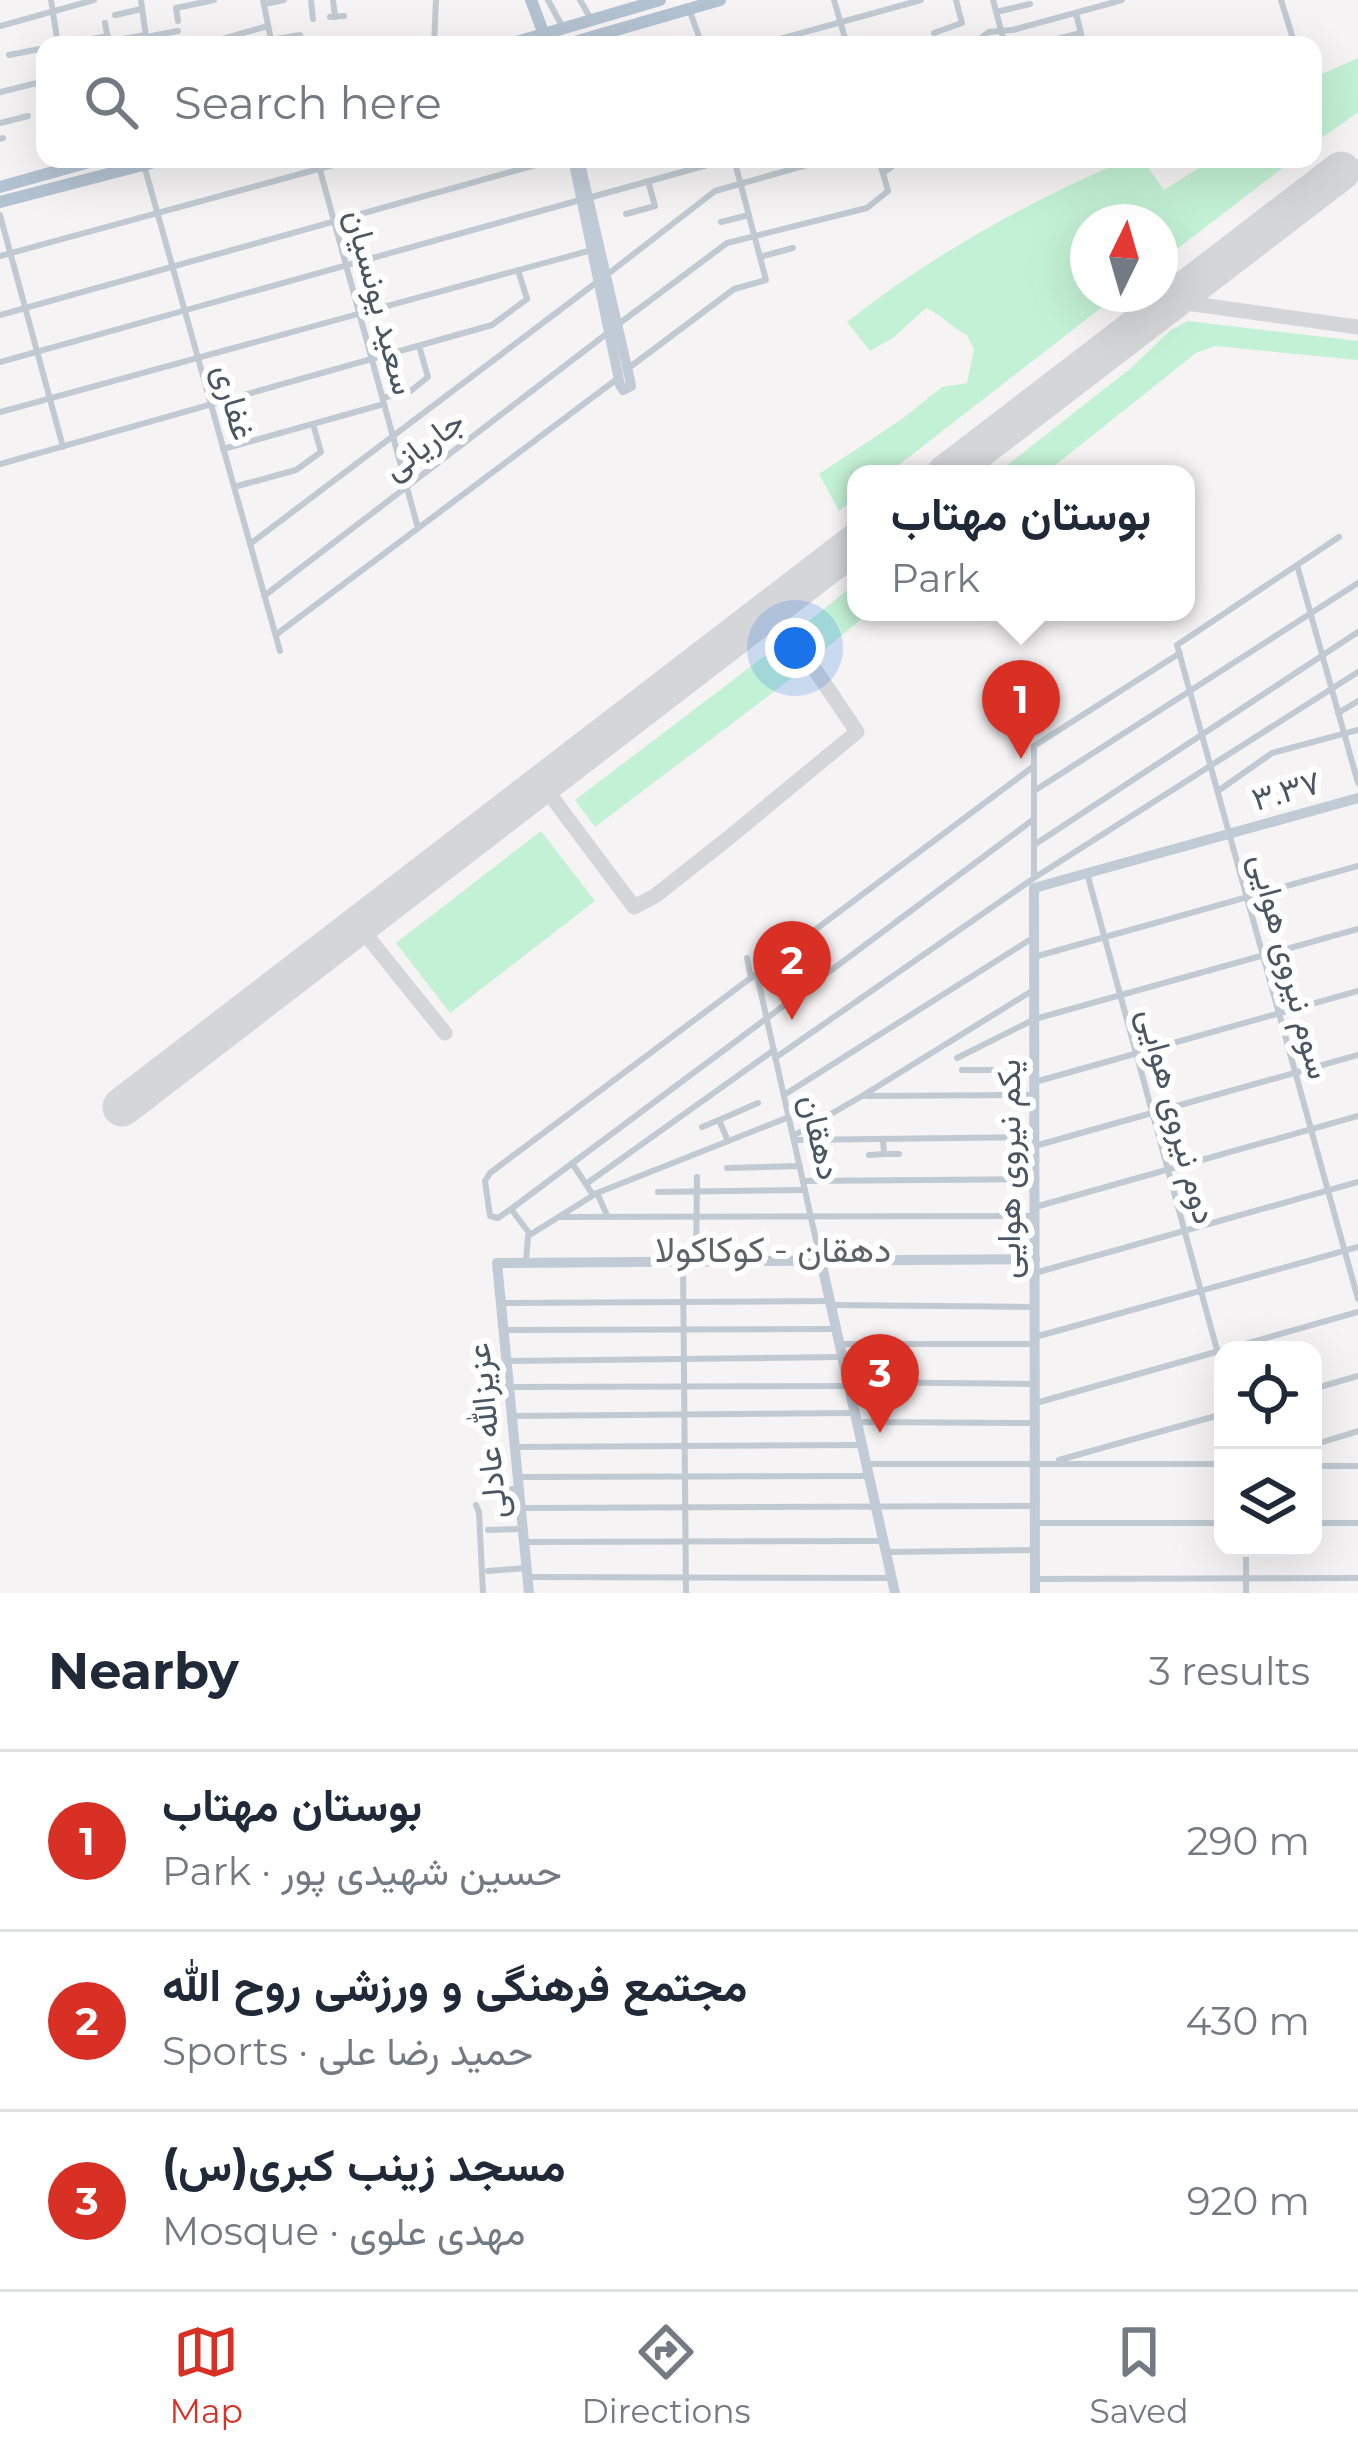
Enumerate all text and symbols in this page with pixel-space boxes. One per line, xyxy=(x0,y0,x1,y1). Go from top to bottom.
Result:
search box xyxy=(36,36,1322,168)
icon: search xyxy=(78,69,144,135)
text: Search here xyxy=(174,75,442,130)
north arrow xyxy=(1070,204,1178,312)
street label: سعید یونسیان xyxy=(336,205,425,399)
street label: غفاری xyxy=(204,360,265,445)
street label: جاریانی xyxy=(374,400,472,488)
popup xyxy=(847,465,1195,621)
text: بوستان مهتاب xyxy=(891,486,1151,541)
text: Park xyxy=(891,554,980,602)
your location xyxy=(765,618,825,678)
pin: 1 xyxy=(982,660,1060,759)
street label: ۳.۳۷ xyxy=(1247,761,1325,819)
street label: سوم نیروی هوایی xyxy=(1240,849,1340,1084)
pin: 2 xyxy=(753,921,831,1020)
street label: دوم نیروی هوایی xyxy=(1128,1004,1226,1229)
street label: یکم نیروی هوایی xyxy=(988,1059,1030,1279)
street label: دهقان xyxy=(792,1091,850,1183)
district label: دهقان - کوکاکولا xyxy=(655,1227,891,1272)
pin: 3 xyxy=(841,1334,919,1433)
street label: عزیزالله عادلی xyxy=(457,1341,516,1521)
map controls xyxy=(1214,1341,1322,1557)
button: locate xyxy=(1214,1341,1322,1449)
button: layers xyxy=(1214,1449,1322,1557)
text: Nearby xyxy=(48,1640,239,1702)
text: 3 results xyxy=(1149,1647,1310,1695)
text: بوستان مهتاب xyxy=(162,1777,422,1832)
text: 1 xyxy=(79,1817,95,1865)
text: 290 m xyxy=(1187,1817,1310,1865)
text: Park · حسین شهیدی پور xyxy=(162,1847,562,1895)
text: مجتمع فرهنگی و ورزشی روح الله xyxy=(162,1957,747,2012)
text: 2 xyxy=(75,1997,99,2045)
text: 430 m xyxy=(1185,1997,1310,2045)
text: Sports · حمید رضا علی xyxy=(162,2027,533,2075)
text: مسجد زینب کبری(س) xyxy=(162,2137,566,2192)
text: 3 xyxy=(75,2177,99,2225)
text: 920 m xyxy=(1187,2177,1310,2225)
text: Mosque · مهدی علوی xyxy=(162,2207,526,2255)
tab: Map xyxy=(169,2319,243,2431)
tab: Directions xyxy=(582,2319,751,2431)
tab: Saved xyxy=(1089,2319,1189,2431)

